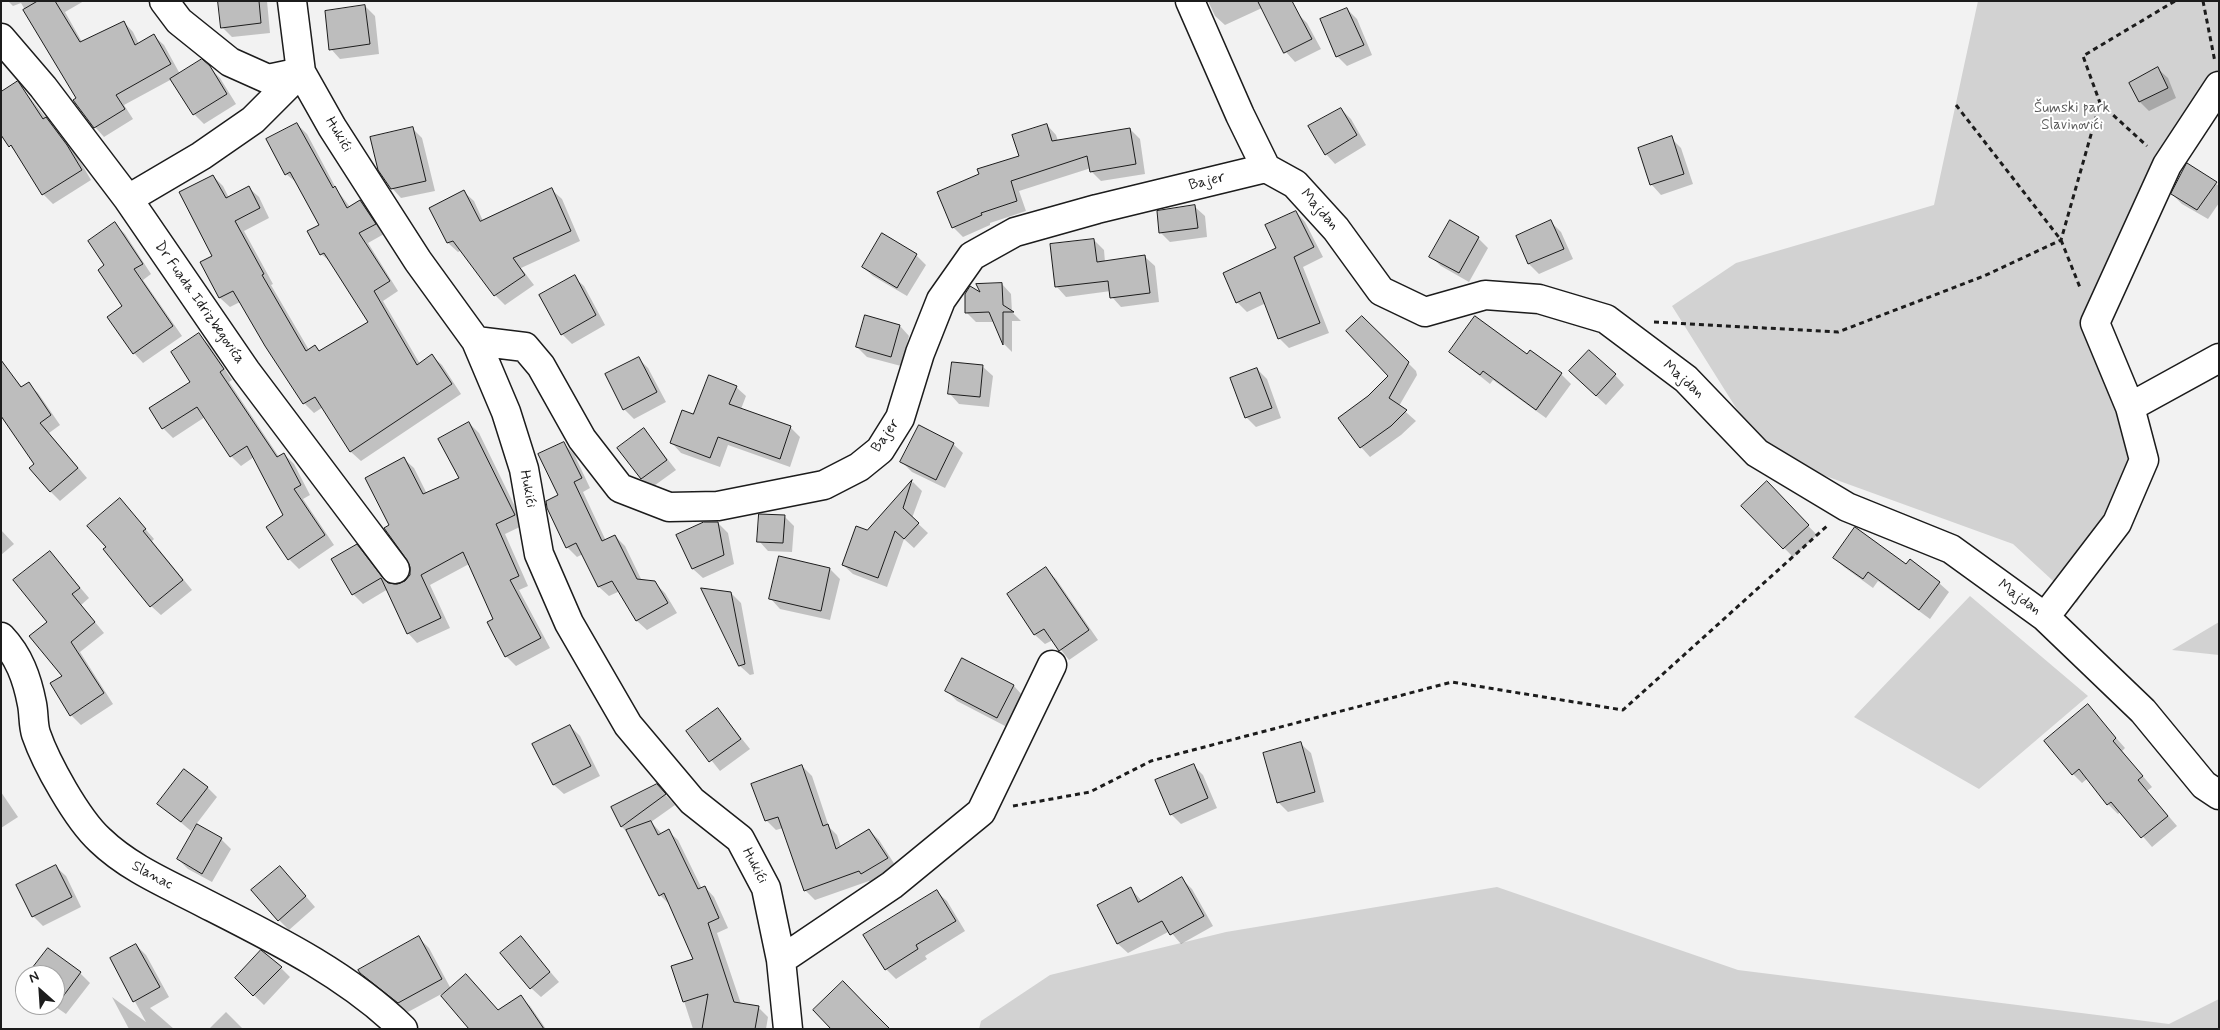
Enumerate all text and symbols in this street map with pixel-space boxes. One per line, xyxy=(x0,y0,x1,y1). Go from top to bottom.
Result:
park label: Šumski park Slavinovići xyxy=(2034,100,2110,135)
street label: Hukići xyxy=(320,114,356,156)
street label: Bajer xyxy=(1187,169,1227,195)
street label: Majdan xyxy=(1296,186,1342,234)
street label: Dr Fuada Idrizbegovića xyxy=(150,238,248,368)
street label: Majdan xyxy=(1658,357,1708,403)
street label: Bajer xyxy=(868,416,904,456)
street label: Hukići xyxy=(515,469,539,509)
street label: Majdan xyxy=(1994,576,2044,620)
street label: Hukići xyxy=(737,845,771,887)
street label: Slanac xyxy=(128,858,176,894)
north arrow xyxy=(15,965,65,1015)
text: N xyxy=(26,967,42,988)

